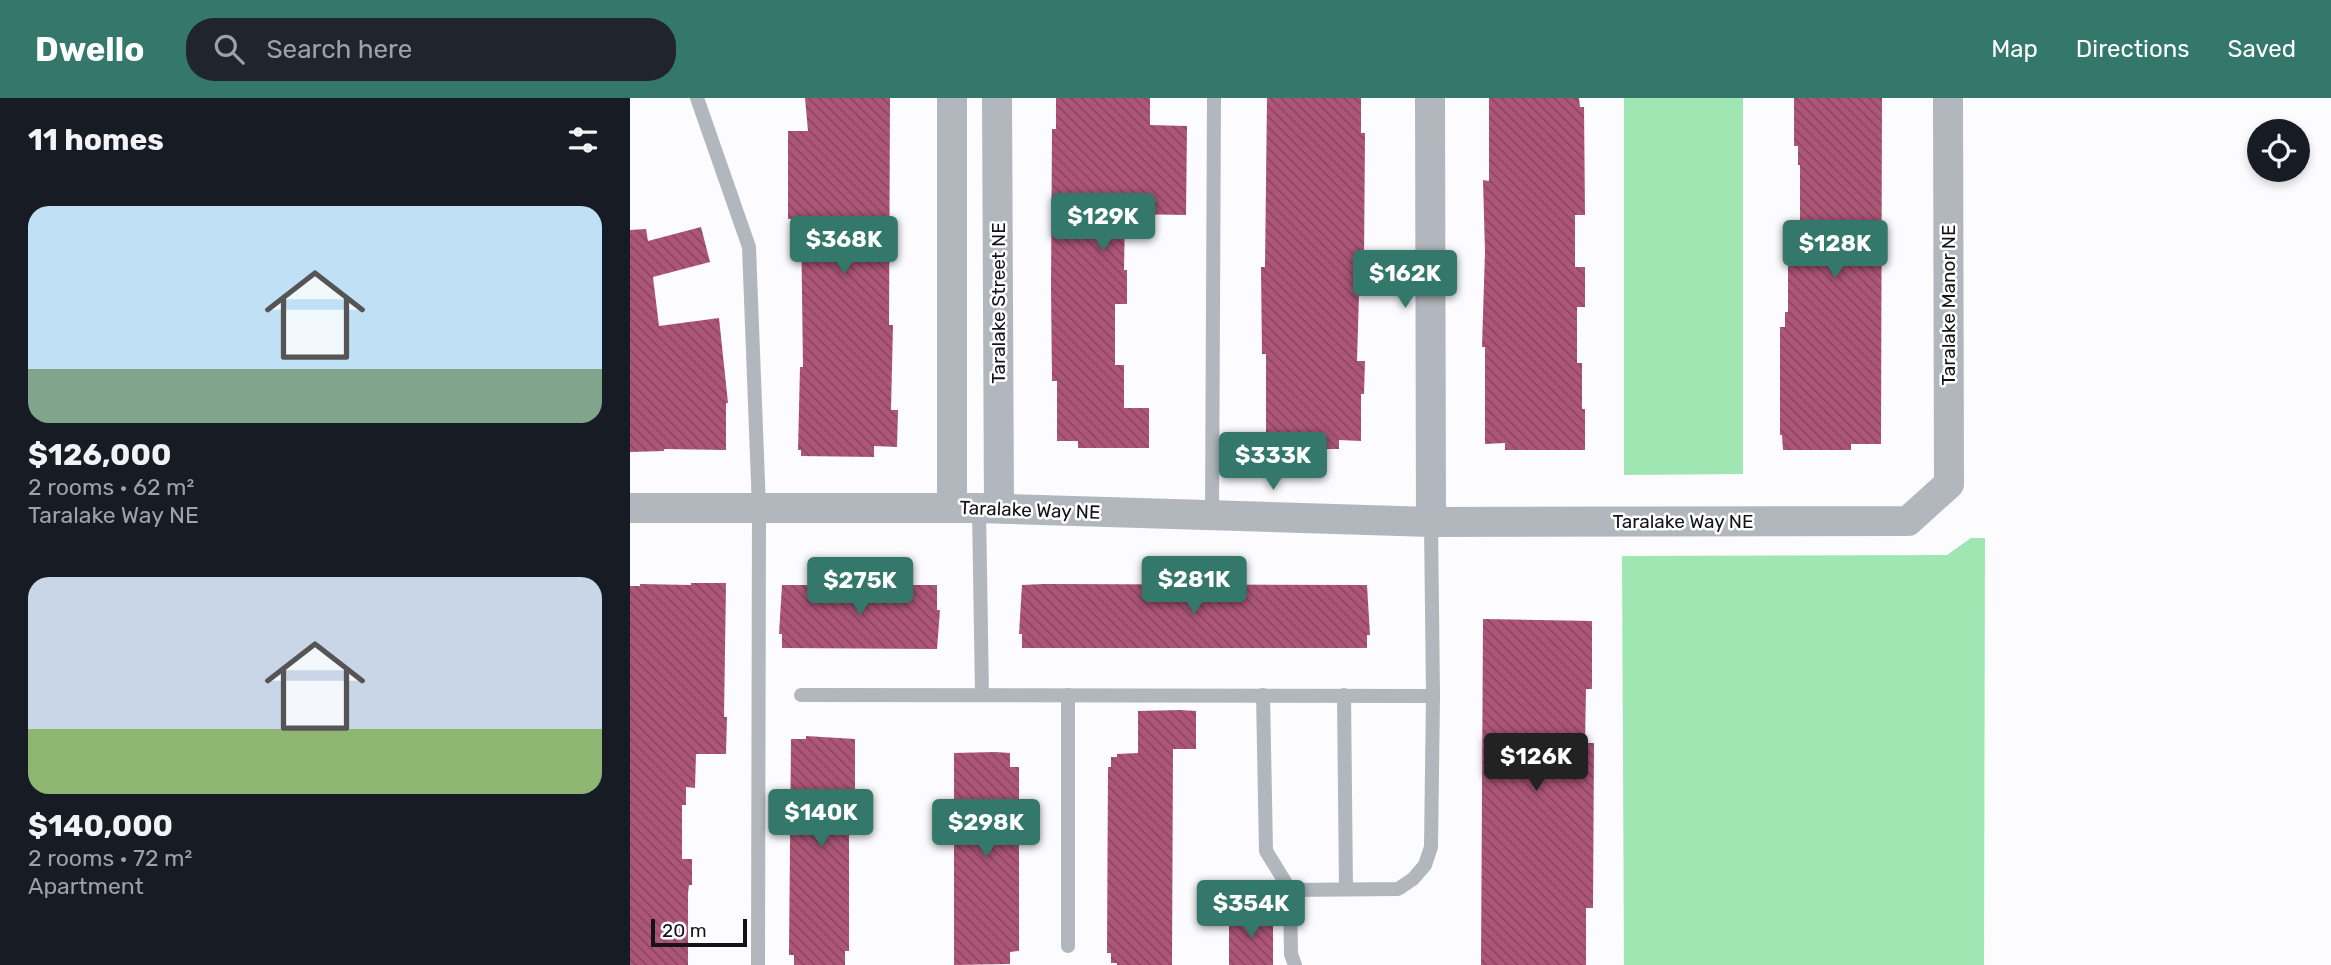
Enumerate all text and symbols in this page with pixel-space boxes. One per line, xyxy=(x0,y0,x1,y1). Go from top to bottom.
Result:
search box xyxy=(186,18,676,81)
text: Dwello xyxy=(35,30,144,69)
icon: search xyxy=(210,30,248,68)
text: Search here xyxy=(266,34,412,65)
text: Map xyxy=(1991,35,2038,63)
text: Directions xyxy=(2076,35,2189,63)
text: Saved xyxy=(2227,35,2296,63)
map controls xyxy=(2247,119,2310,182)
button: locate xyxy=(2247,119,2310,182)
icon: filters xyxy=(564,121,602,159)
text: 11 homes xyxy=(28,122,164,158)
pin: $129K xyxy=(1054,194,1152,253)
text: $129K xyxy=(1067,202,1139,230)
pin: $368K xyxy=(795,216,893,276)
pin: $128K xyxy=(1786,220,1884,280)
street label: Taralake Street NE xyxy=(987,222,1010,384)
street label: Taralake Manor NE xyxy=(1937,224,1960,386)
text: $368K xyxy=(806,225,882,253)
text: $128K xyxy=(1799,229,1871,257)
pin: $162K xyxy=(1356,250,1454,310)
icon: home xyxy=(252,252,378,378)
text: $162K xyxy=(1369,259,1441,287)
pin: $333K xyxy=(1224,432,1322,492)
text: $126,000 xyxy=(28,437,171,473)
text: $333K xyxy=(1235,441,1311,469)
text: 2 rooms · 62 m² xyxy=(28,473,194,501)
street label: Taralake Way NE xyxy=(959,496,1101,524)
text: Taralake Way NE xyxy=(28,501,199,529)
street label: Taralake Way NE xyxy=(1612,510,1754,533)
pin: $281K xyxy=(1145,556,1243,616)
pin: $275K xyxy=(811,558,909,617)
text: $281K xyxy=(1158,565,1230,593)
text: $275K xyxy=(823,566,897,594)
icon: home xyxy=(252,623,378,749)
pin: $126K xyxy=(1487,734,1585,793)
text: $126K xyxy=(1500,742,1572,770)
pin: $140K xyxy=(772,790,870,849)
text: $140K xyxy=(784,798,858,826)
pin: $298K xyxy=(937,800,1035,859)
text: $140,000 xyxy=(28,808,173,844)
text: $298K xyxy=(948,808,1024,836)
text: 2 rooms · 72 m² xyxy=(28,844,192,872)
text: Apartment xyxy=(28,872,144,900)
pin: $354K xyxy=(1202,880,1300,940)
text: $354K xyxy=(1213,889,1289,917)
scale bar xyxy=(651,916,747,948)
text: 20 m xyxy=(662,919,707,942)

